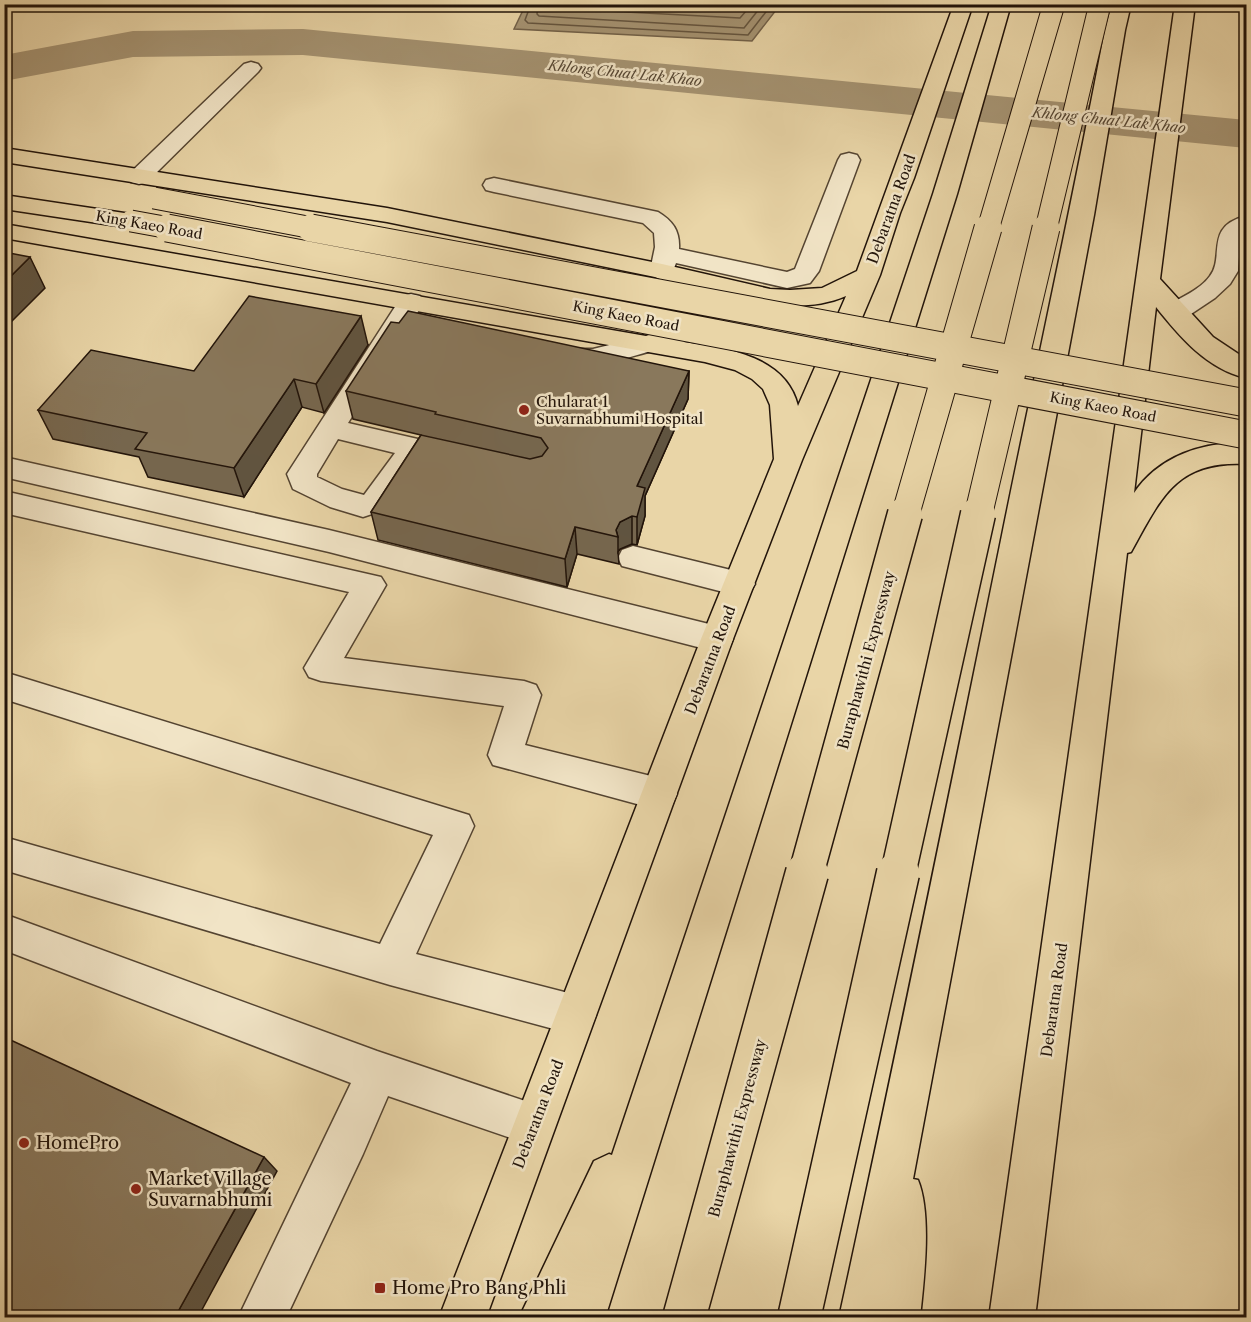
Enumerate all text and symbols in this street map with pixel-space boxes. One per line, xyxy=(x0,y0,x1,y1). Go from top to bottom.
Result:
water label: Khlong Chuat Lak Khao xyxy=(546,56,703,90)
water label: Khlong Chuat Lak Khao xyxy=(1030,103,1187,137)
street label: Debaratna Road xyxy=(862,152,920,266)
street label: King Kaeo Road xyxy=(94,207,204,243)
street label: King Kaeo Road xyxy=(571,297,681,335)
street label: King Kaeo Road xyxy=(1048,388,1158,426)
place label: Chularat 1 Suvarnabhumi Hospital xyxy=(536,392,704,428)
marker: Chularat 1 Suvarnabhumi Hospital xyxy=(517,403,531,417)
street label: Buraphawithi Expressway xyxy=(833,568,899,751)
street label: Debaratna Road xyxy=(680,603,740,717)
street label: Debaratna Road xyxy=(1037,942,1071,1058)
street label: Buraphawithi Expressway xyxy=(704,1036,770,1219)
street label: Debaratna Road xyxy=(508,1057,568,1171)
place label: HomePro xyxy=(36,1132,119,1154)
marker: HomePro xyxy=(17,1136,31,1150)
place label: Market Village Suvarnabhumi xyxy=(148,1168,273,1211)
marker: Market Village Suvarnabhumi xyxy=(129,1182,143,1196)
place label: Home Pro Bang Phli xyxy=(392,1277,567,1299)
marker: Home Pro Bang Phli xyxy=(373,1281,387,1295)

